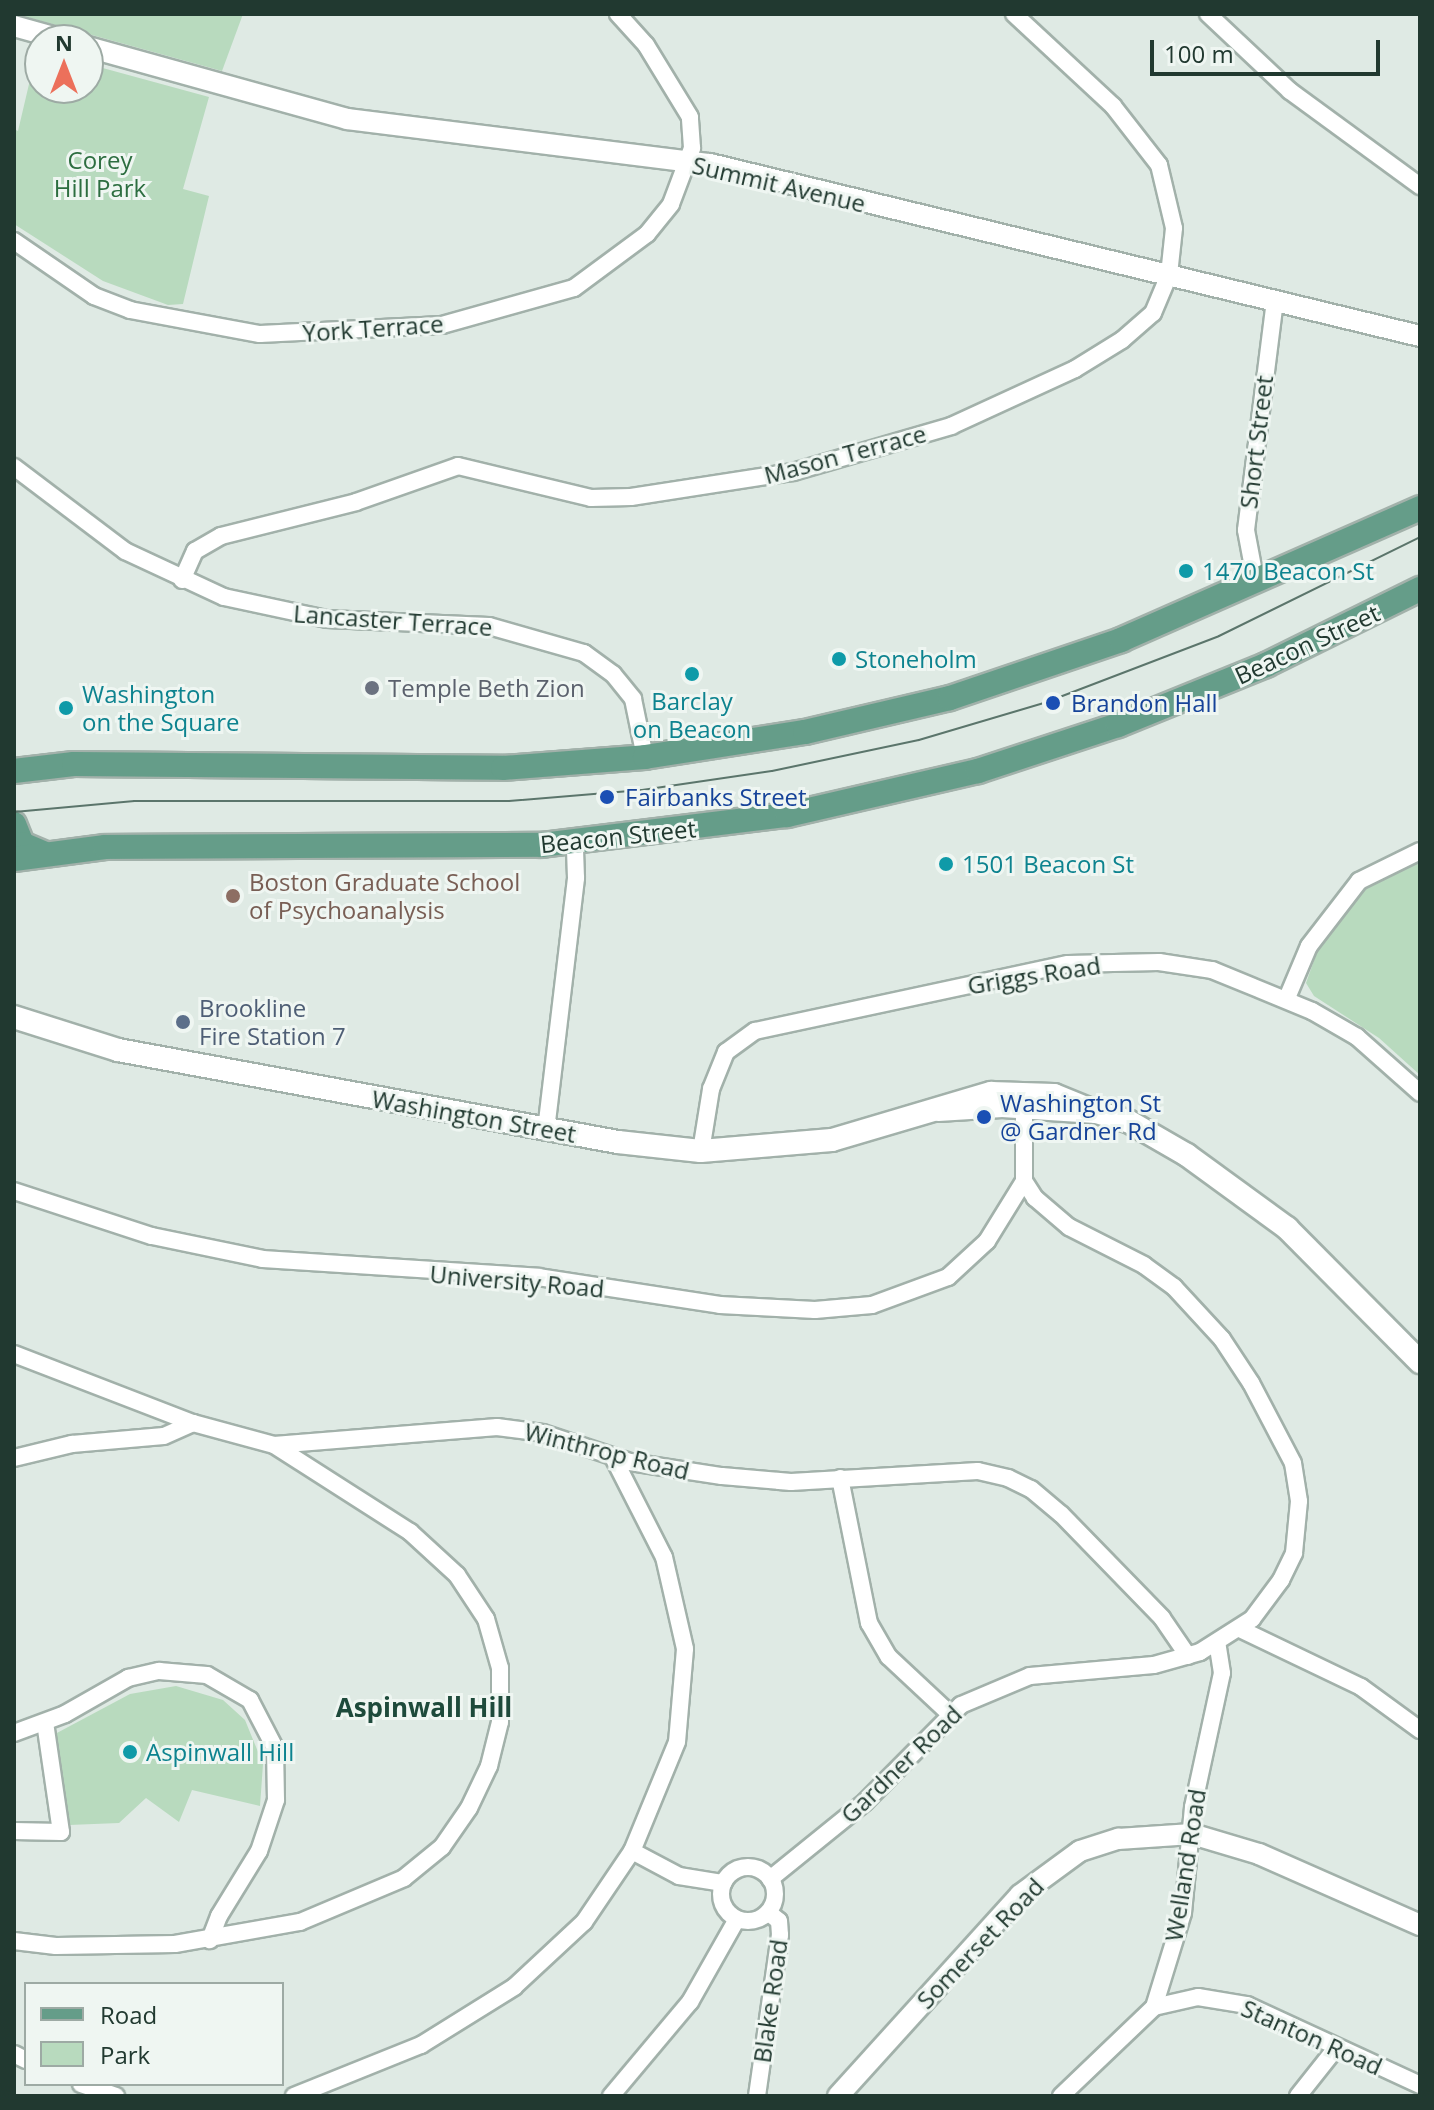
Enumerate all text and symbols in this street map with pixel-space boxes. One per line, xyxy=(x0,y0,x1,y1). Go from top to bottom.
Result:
north arrow xyxy=(24,24,104,104)
scale bar xyxy=(1154,24,1384,74)
text: N xyxy=(55,27,73,57)
text: 100 m xyxy=(1164,37,1234,70)
park label: Corey Hill Park xyxy=(54,146,146,202)
street label: Summit Avenue xyxy=(690,150,868,218)
street label: York Terrace xyxy=(302,309,444,347)
street label: Short Street xyxy=(1234,374,1278,510)
street label: Mason Terrace xyxy=(761,419,929,489)
place label: 1470 Beacon St xyxy=(1202,557,1374,585)
marker: 1470 Beacon St xyxy=(1177,562,1195,580)
street label: Beacon Street xyxy=(1230,598,1384,690)
street label: Lancaster Terrace xyxy=(292,599,494,641)
place label: Stoneholm xyxy=(855,645,977,673)
marker: Stoneholm xyxy=(830,650,848,668)
marker: Barclay on Beacon xyxy=(683,665,701,683)
place label: Temple Beth Zion xyxy=(388,674,585,702)
marker: Temple Beth Zion xyxy=(363,679,381,697)
place label: Washington on the Square xyxy=(82,680,240,736)
place label: Barclay on Beacon xyxy=(633,687,751,743)
place label: Brandon Hall xyxy=(1071,689,1218,717)
marker: Brandon Hall xyxy=(1042,692,1064,714)
marker: Washington on the Square xyxy=(57,699,75,717)
place label: Fairbanks Street xyxy=(625,783,807,811)
marker: Fairbanks Street xyxy=(596,786,618,808)
street label: Beacon Street xyxy=(539,814,697,858)
place label: 1501 Beacon St xyxy=(962,850,1134,878)
marker: 1501 Beacon St xyxy=(937,855,955,873)
place label: Boston Graduate School of Psychoanalysis xyxy=(249,868,520,924)
marker: Boston Graduate School of Psychoanalysis xyxy=(224,887,242,905)
street label: Griggs Road xyxy=(965,950,1103,1000)
place label: Brookline Fire Station 7 xyxy=(199,994,346,1050)
marker: Brookline Fire Station 7 xyxy=(174,1013,192,1031)
street label: Washington Street xyxy=(370,1084,578,1148)
place label: Washington St @ Gardner Rd xyxy=(1000,1089,1161,1145)
marker: Washington St @ Gardner Rd xyxy=(975,1108,993,1126)
street label: University Road xyxy=(429,1259,605,1303)
street label: Winthrop Road xyxy=(522,1417,692,1485)
district label: Aspinwall Hill xyxy=(336,1692,512,1724)
street label: Gardner Road xyxy=(835,1699,967,1829)
place label: Aspinwall Hill xyxy=(146,1738,294,1766)
marker: Aspinwall Hill xyxy=(121,1743,139,1761)
street label: Welland Road xyxy=(1159,1787,1211,1943)
street label: Somerset Road xyxy=(911,1872,1049,2014)
street label: Blake Road xyxy=(747,1937,793,2065)
legend xyxy=(24,1982,284,2086)
street label: Stanton Road xyxy=(1237,1993,1387,2081)
text: Road xyxy=(100,1998,157,2031)
text: Park xyxy=(100,2038,150,2071)

